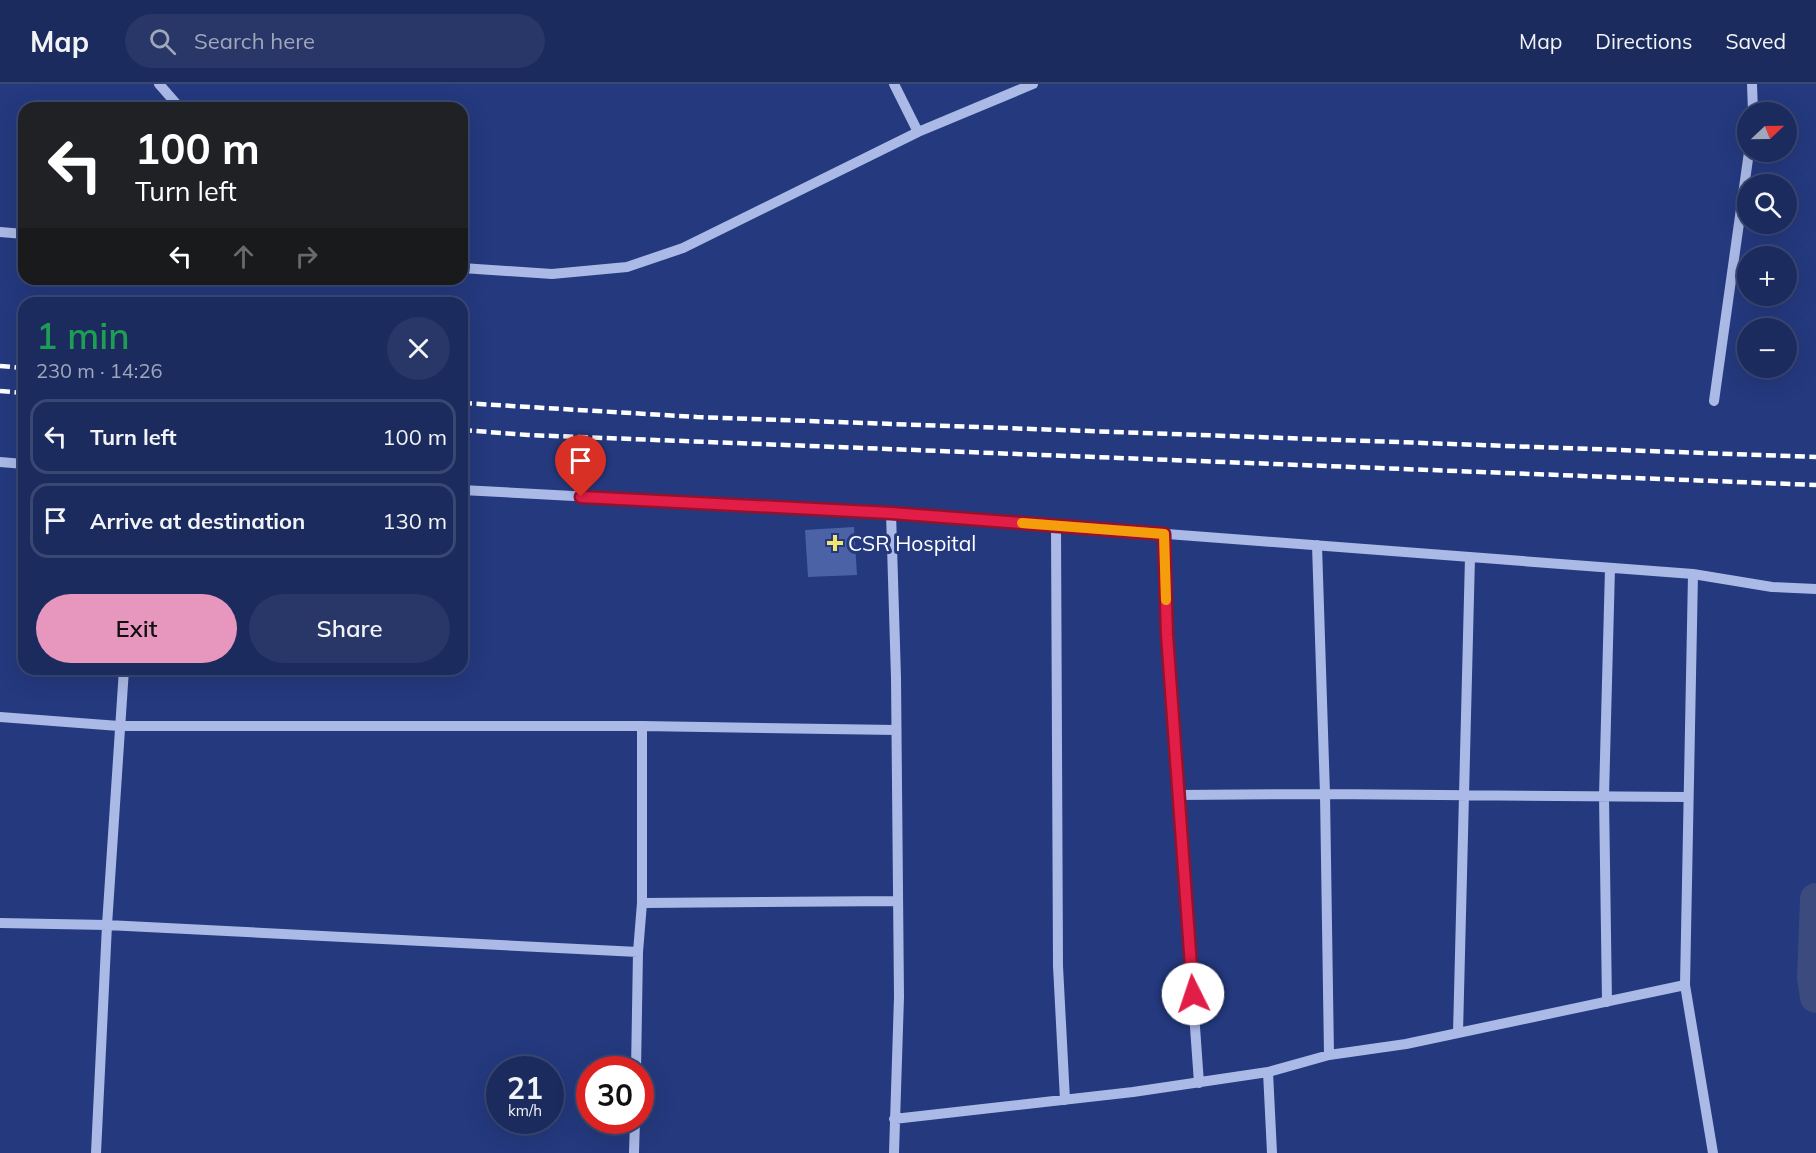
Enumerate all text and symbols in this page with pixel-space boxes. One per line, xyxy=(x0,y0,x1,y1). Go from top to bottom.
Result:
search box xyxy=(125,14,545,68)
text: Map xyxy=(30,24,89,59)
icon: search xyxy=(146,25,179,58)
text: Search here xyxy=(194,27,315,55)
text: Map xyxy=(1519,28,1562,54)
text: Directions xyxy=(1595,28,1692,54)
text: Saved xyxy=(1725,28,1786,54)
north arrow xyxy=(1737,102,1797,162)
map controls xyxy=(1737,102,1797,378)
text: 100 m xyxy=(135,122,260,175)
icon: left xyxy=(36,126,114,204)
text: Turn left xyxy=(135,174,237,208)
button: search xyxy=(1737,174,1797,234)
icon: left xyxy=(164,240,197,273)
icon: ahead xyxy=(227,240,260,273)
icon: right xyxy=(290,240,323,273)
button: + xyxy=(1737,246,1797,306)
text: 1 min xyxy=(36,313,130,358)
button: close xyxy=(387,317,450,380)
button: − xyxy=(1737,318,1797,378)
text: 230 m · 14:26 xyxy=(36,358,162,383)
icon: left xyxy=(39,420,72,453)
text: Turn left xyxy=(90,423,177,451)
text: 100 m xyxy=(382,423,447,451)
pin xyxy=(555,435,606,497)
icon: arrive xyxy=(564,444,597,477)
icon: arrive xyxy=(39,504,72,537)
text: Arrive at destination xyxy=(90,507,305,535)
text: 130 m xyxy=(382,507,447,535)
place label: CSR Hospital xyxy=(848,530,976,556)
marker: CSR Hospital xyxy=(826,534,844,552)
button: Exit xyxy=(36,594,237,663)
button: Share xyxy=(249,594,450,663)
position arrow xyxy=(1161,962,1225,1026)
speed limit sign: 30 xyxy=(576,1056,654,1134)
text: 21 xyxy=(507,1069,543,1107)
text: km/h xyxy=(508,1101,542,1120)

